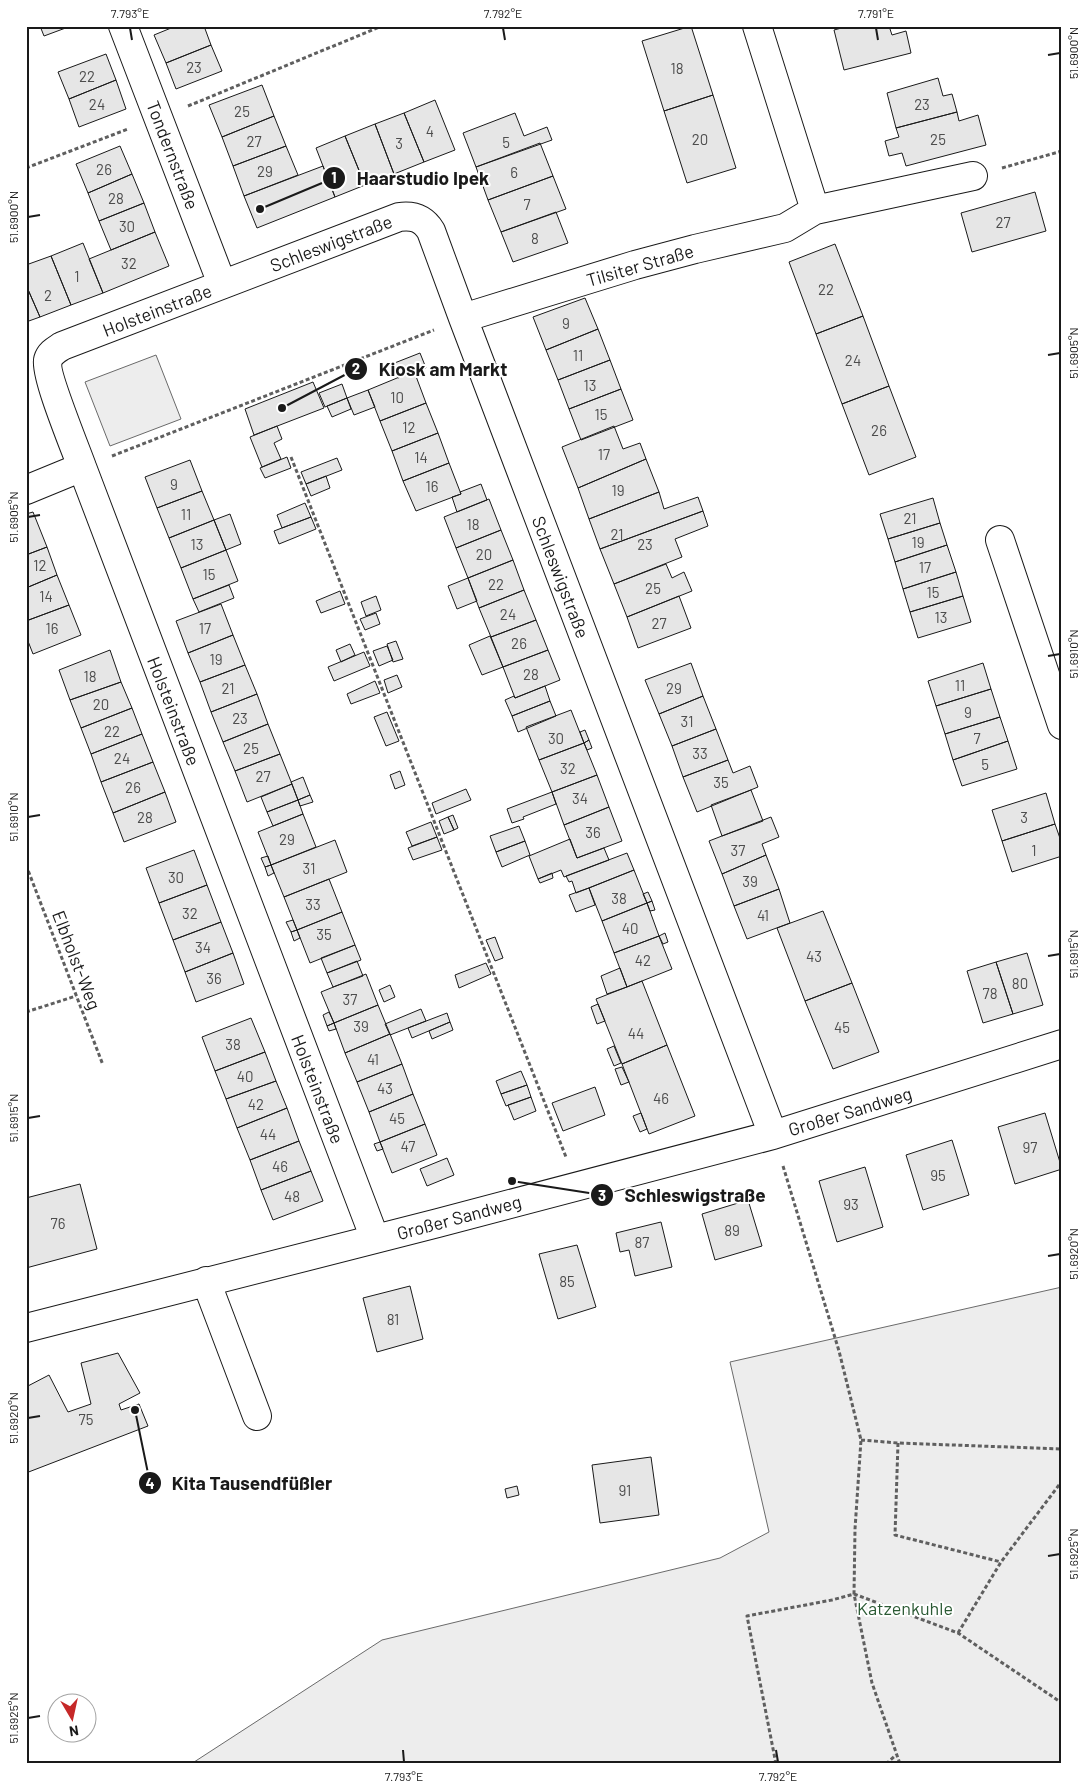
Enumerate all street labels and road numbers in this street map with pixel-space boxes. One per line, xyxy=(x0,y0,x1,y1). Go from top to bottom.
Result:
street label: Tondernstraße xyxy=(142,98,204,212)
street label: Schleswigstraße xyxy=(267,210,395,276)
street label: Tilsiter Straße xyxy=(584,239,696,291)
street label: Holsteinstraße xyxy=(99,279,215,341)
street label: Schleswigstraße xyxy=(528,513,594,641)
street label: Holsteinstraße xyxy=(143,653,205,769)
street label: Elbholst-Weg xyxy=(48,907,106,1013)
street label: Holsteinstraße xyxy=(287,1031,349,1147)
street label: Großer Sandweg xyxy=(786,1082,914,1140)
street label: Großer Sandweg xyxy=(394,1190,524,1244)

